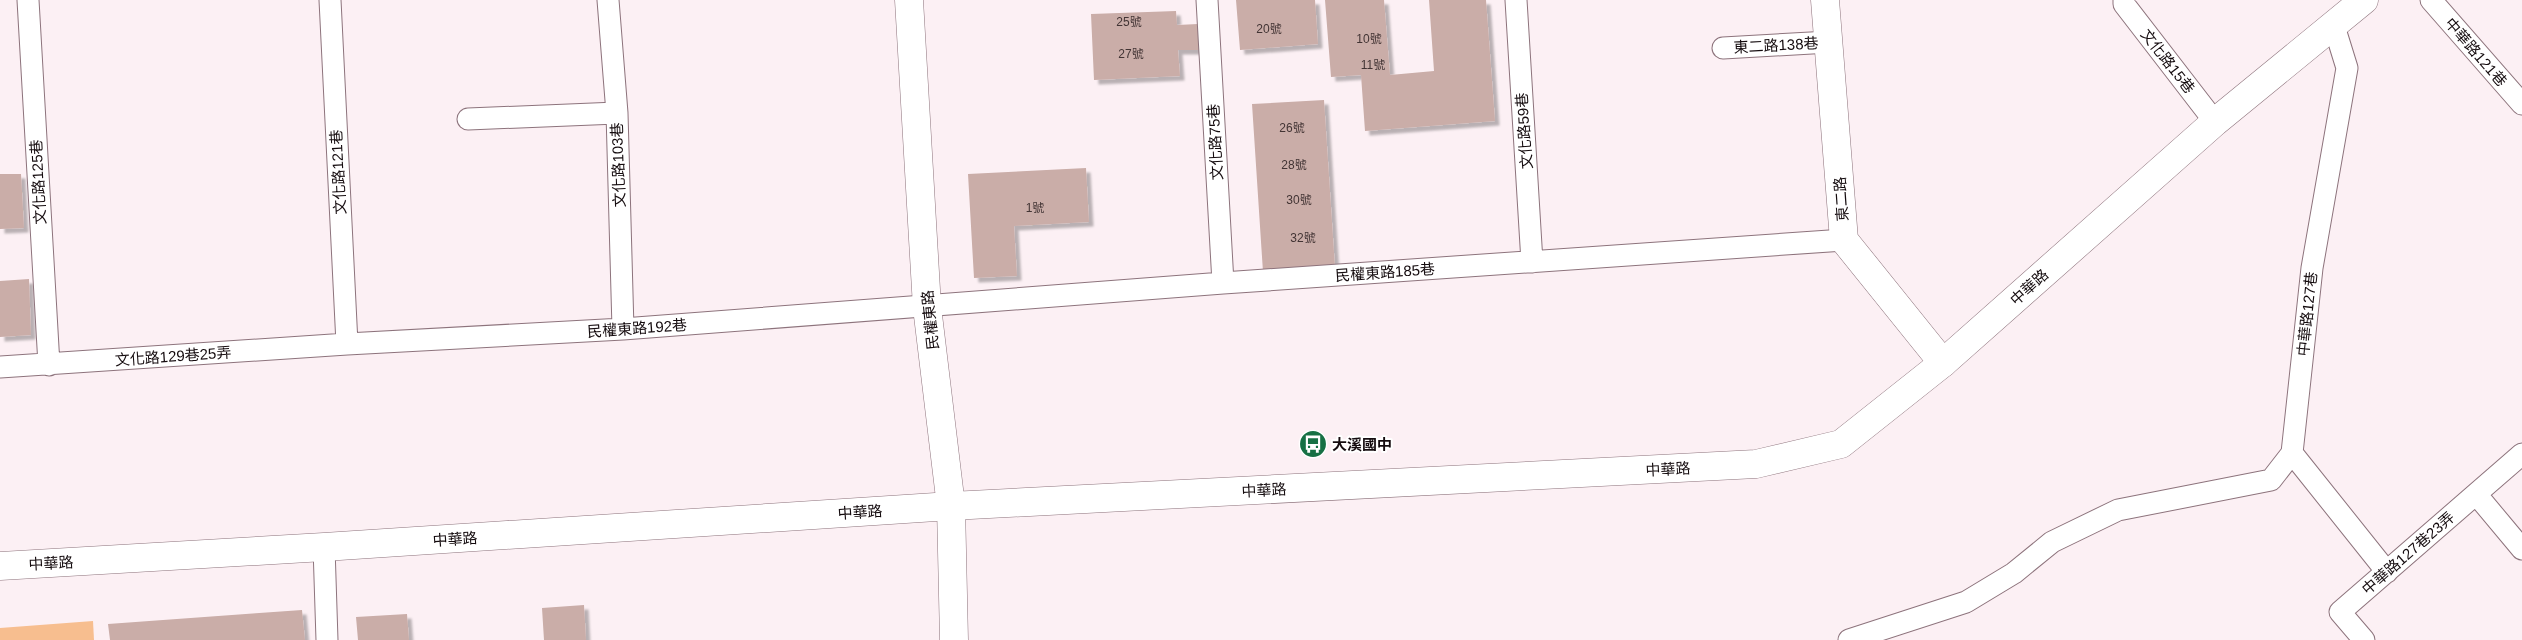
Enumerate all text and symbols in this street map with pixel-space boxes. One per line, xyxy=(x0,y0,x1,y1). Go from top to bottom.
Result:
street label: 中華路121巷 xyxy=(2442,14,2510,90)
house number: 25號 xyxy=(1116,15,1142,29)
house number: 20號 xyxy=(1256,22,1282,36)
street label: 文化路15巷 xyxy=(2138,26,2198,96)
house number: 10號 xyxy=(1356,32,1382,46)
street label: 東二路138巷 xyxy=(1733,34,1819,56)
house number: 27號 xyxy=(1118,47,1144,61)
house number: 11號 xyxy=(1361,58,1385,72)
street label: 文化路59巷 xyxy=(1513,92,1535,170)
street label: 文化路75巷 xyxy=(1205,103,1225,181)
house number: 26號 xyxy=(1279,121,1305,135)
street label: 文化路103巷 xyxy=(608,122,628,208)
street label: 文化路121巷 xyxy=(327,129,349,215)
street label: 文化路125巷 xyxy=(27,139,49,225)
house number: 28號 xyxy=(1281,158,1307,172)
street label: 東二路 xyxy=(1831,176,1851,222)
house number: 30號 xyxy=(1286,193,1312,207)
house number: 1號 xyxy=(1026,201,1044,215)
house number: 32號 xyxy=(1290,231,1316,245)
street label: 民權東路185巷 xyxy=(1335,260,1435,284)
street label: 中華路 xyxy=(2007,266,2051,308)
street label: 中華路127巷 xyxy=(2294,271,2320,357)
street label: 民權東路 xyxy=(918,289,942,351)
street label: 民權東路192巷 xyxy=(587,316,687,340)
street label: 文化路129巷25弄 xyxy=(114,343,232,369)
bus stop icon: 大溪國中 xyxy=(1298,429,1328,459)
place label: 大溪國中 xyxy=(1332,436,1392,453)
street label: 中華路 xyxy=(1645,459,1691,479)
street label: 中華路 xyxy=(1241,480,1287,500)
street label: 中華路 xyxy=(837,502,883,522)
street label: 中華路127巷23弄 xyxy=(2358,508,2458,598)
street label: 中華路 xyxy=(432,529,478,549)
street label: 中華路 xyxy=(28,553,74,573)

